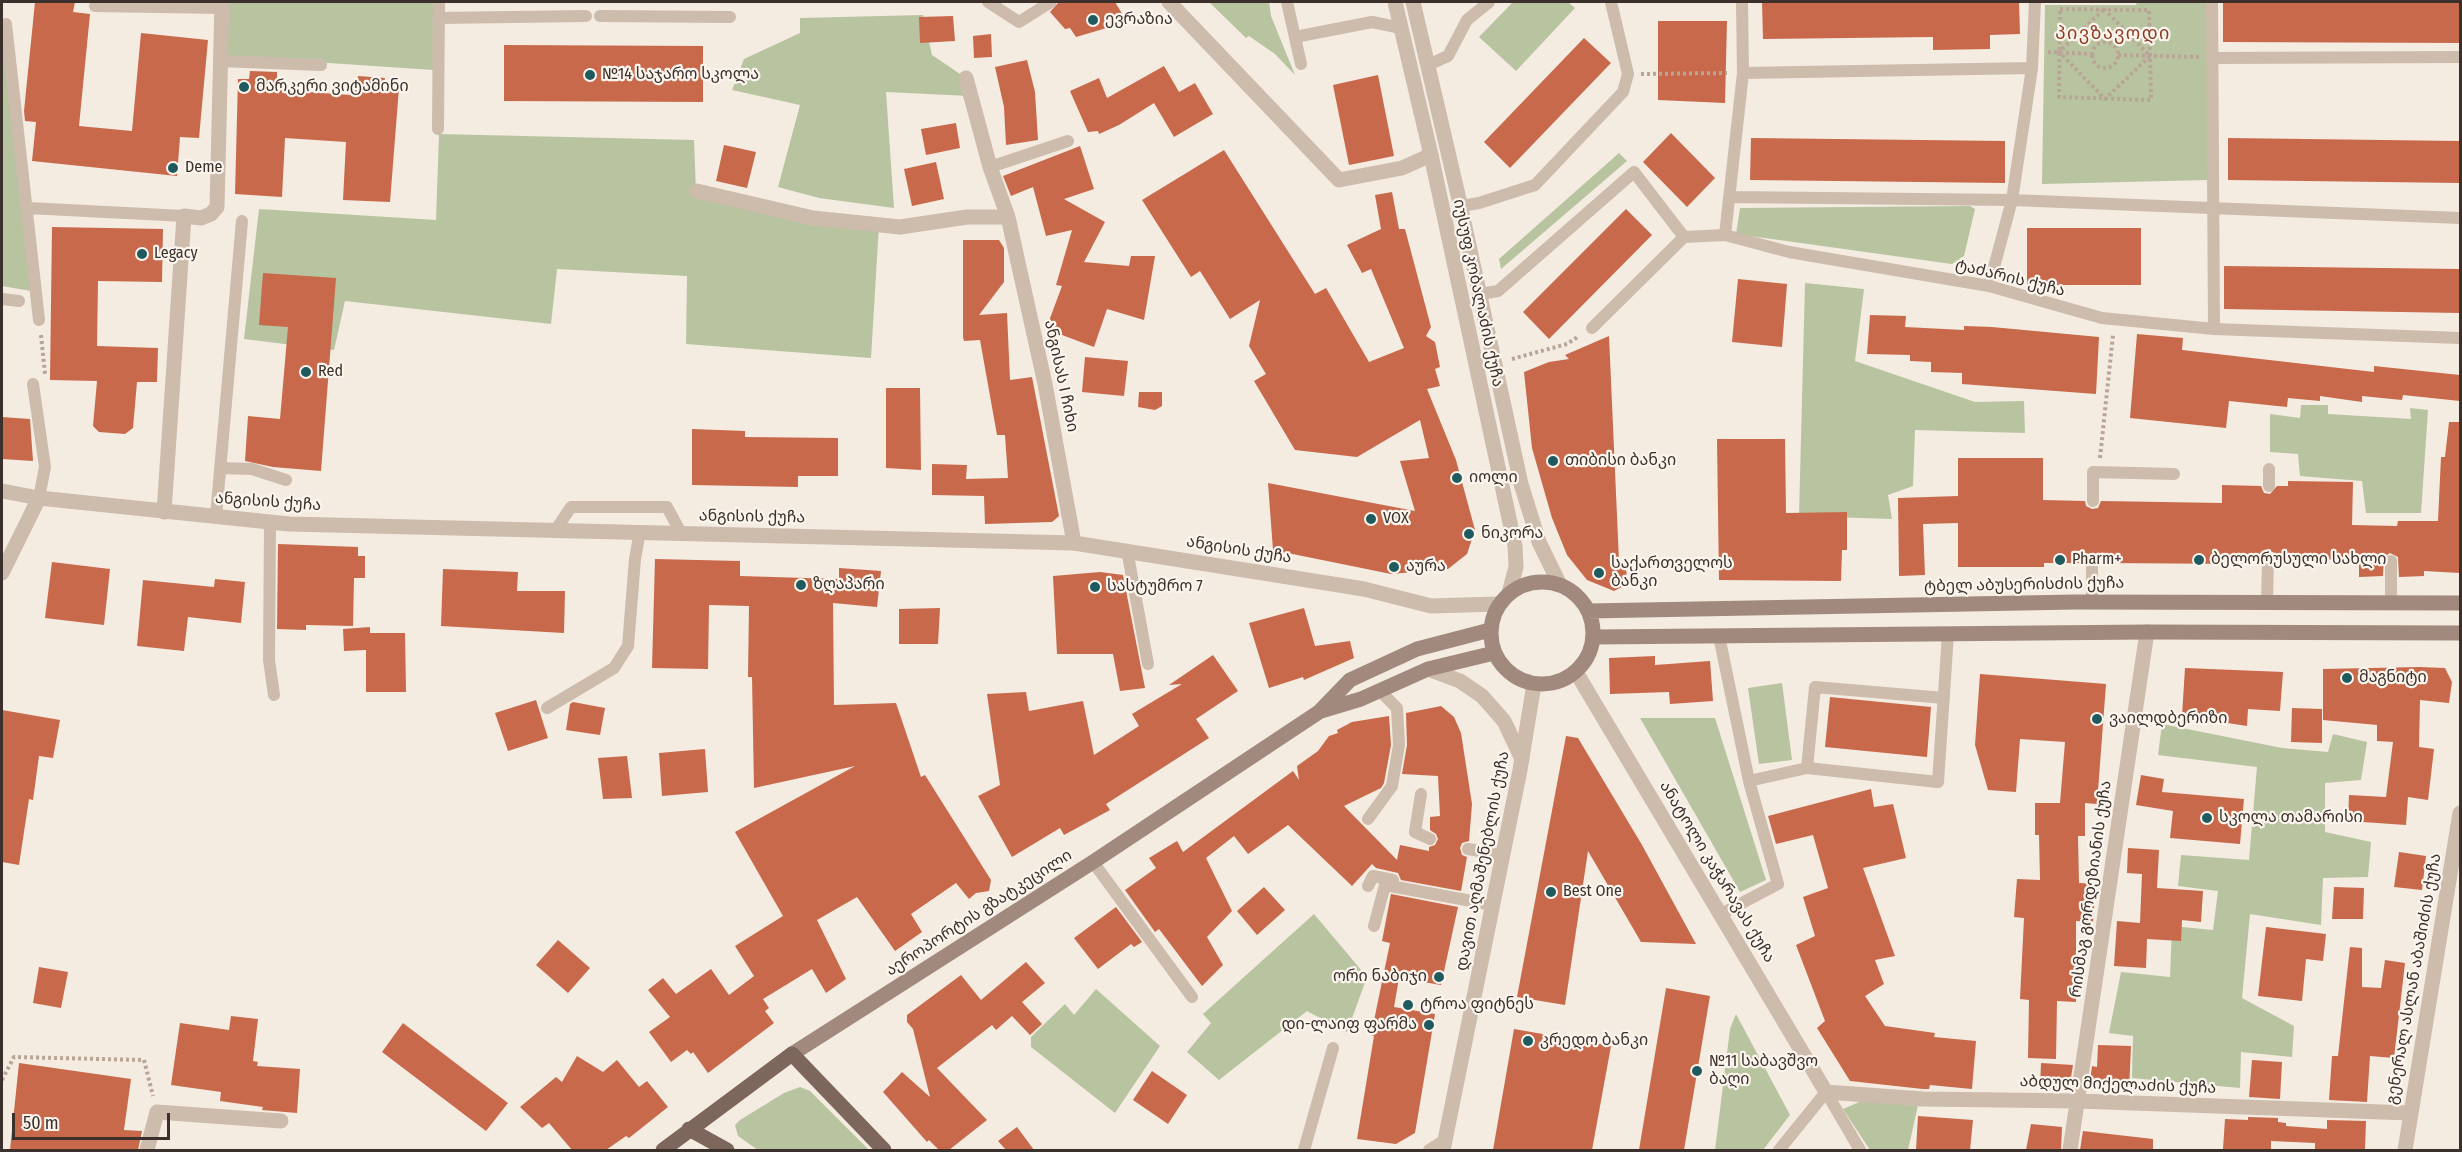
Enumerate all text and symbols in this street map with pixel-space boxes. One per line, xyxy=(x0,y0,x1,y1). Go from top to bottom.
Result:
place label: ევრაზია xyxy=(1105,10,1173,30)
marker: ევრაზია xyxy=(1086,13,1100,27)
district label: პივზავოდი xyxy=(2055,23,2171,45)
place label: №14 საჯარო სკოლა xyxy=(602,65,759,85)
marker: №14 საჯარო სკოლა xyxy=(583,68,597,82)
place label: მარკერი ვიტამინი xyxy=(256,77,409,97)
marker: მარკერი ვიტამინი xyxy=(237,80,251,94)
place label: Deme xyxy=(185,158,222,178)
marker: Deme xyxy=(166,161,180,175)
street label: იუსუფ კობალაძის ქუჩა xyxy=(1449,197,1507,389)
place label: Legacy xyxy=(154,244,198,264)
marker: Legacy xyxy=(135,247,149,261)
street label: ტაძარის ქუჩა xyxy=(1953,255,2067,301)
street label: ანგისას I ჩიხი xyxy=(1040,318,1082,434)
place label: Red xyxy=(318,362,343,382)
marker: Red xyxy=(299,365,313,379)
place label: თიბისი ბანკი xyxy=(1565,451,1676,471)
marker: თიბისი ბანკი xyxy=(1546,454,1560,468)
place label: იოლი xyxy=(1469,468,1518,488)
marker: იოლი xyxy=(1450,471,1464,485)
street label: ანგისის ქუჩა xyxy=(214,489,322,515)
street label: ანგისის ქუჩა xyxy=(699,506,805,528)
place label: VOX xyxy=(1383,509,1409,529)
marker: VOX xyxy=(1364,512,1378,526)
place label: ნიკორა xyxy=(1481,524,1543,544)
marker: ნიკორა xyxy=(1462,527,1476,541)
street label: ანგისის ქუჩა xyxy=(1185,532,1293,568)
place label: Pharm+ xyxy=(2072,550,2122,570)
place label: ბელორუსული სახლი xyxy=(2211,550,2387,570)
marker: Pharm+ xyxy=(2053,553,2067,567)
marker: ბელორუსული სახლი xyxy=(2192,553,2206,567)
place label: საქართველოს ბანკი xyxy=(1611,554,1733,592)
place label: აურა xyxy=(1406,557,1446,577)
marker: აურა xyxy=(1387,560,1401,574)
marker: საქართველოს ბანკი xyxy=(1592,566,1606,580)
street label: ტბელ აბუსერისძის ქუჩა xyxy=(1924,574,2124,596)
place label: ზღაპარი xyxy=(813,575,885,595)
place label: სასტუმრო 7 xyxy=(1107,577,1203,597)
marker: ზღაპარი xyxy=(794,578,808,592)
marker: სასტუმრო 7 xyxy=(1088,580,1102,594)
place label: მაგნიტი xyxy=(2359,668,2427,688)
marker: მაგნიტი xyxy=(2340,671,2354,685)
place label: ვაილდბერიზი xyxy=(2109,709,2227,729)
marker: ვაილდბერიზი xyxy=(2090,712,2104,726)
street label: დავით აღმაშენებლის ქუჩა xyxy=(1452,749,1514,973)
street label: ანატოლი კაჭარავას ქუჩა xyxy=(1655,778,1779,966)
street label: რისმაგ გორდეზიანის ქუჩა xyxy=(2066,779,2116,999)
place label: სკოლა თამარისი xyxy=(2219,808,2363,828)
marker: სკოლა თამარისი xyxy=(2200,811,2214,825)
street label: აეროპორტის გზატკეცილი xyxy=(882,846,1076,980)
street label: გენერალ ასლან აბაშიძის ქუჩა xyxy=(2382,852,2446,1106)
place label: Best One xyxy=(1563,882,1622,902)
marker: Best One xyxy=(1544,885,1558,899)
place label: ორი ნაბიჯი xyxy=(1333,967,1427,987)
marker: ორი ნაბიჯი xyxy=(1432,970,1446,984)
place label: ტროა ფიტნეს xyxy=(1420,995,1534,1015)
marker: ტროა ფიტნეს xyxy=(1401,998,1415,1012)
place label: დი-ლაიფ ფარმა xyxy=(1281,1015,1417,1035)
marker: დი-ლაიფ ფარმა xyxy=(1422,1018,1436,1032)
place label: კრედო ბანკი xyxy=(1540,1031,1648,1051)
marker: კრედო ბანკი xyxy=(1521,1034,1535,1048)
place label: №11 საბავშვო ბაღი xyxy=(1709,1052,1818,1090)
marker: №11 საბავშვო ბაღი xyxy=(1690,1064,1704,1078)
street label: აბდულ მიქელაძის ქუჩა xyxy=(2019,1072,2217,1098)
scale bar xyxy=(15,1101,172,1139)
text: 50 m xyxy=(23,1112,59,1134)

